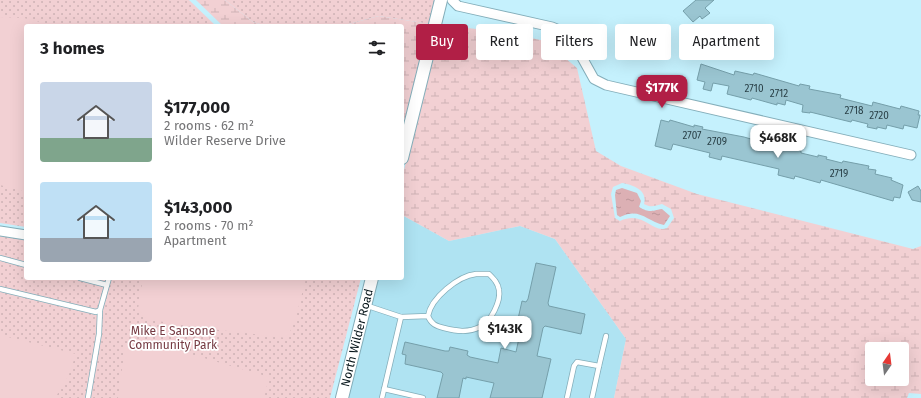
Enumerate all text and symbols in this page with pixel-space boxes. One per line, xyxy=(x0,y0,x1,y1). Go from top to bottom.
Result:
chip: Buy xyxy=(416,24,468,60)
chip: Rent xyxy=(476,24,533,60)
chip: Filters xyxy=(541,24,607,60)
chip: New xyxy=(615,24,671,60)
chip: Apartment xyxy=(679,24,774,60)
icon: filters xyxy=(366,37,388,59)
text: 3 homes xyxy=(40,38,105,59)
pin: $177K xyxy=(634,75,690,109)
text: $177K xyxy=(645,80,679,95)
house number: 2710 xyxy=(744,83,764,95)
house number: 2712 xyxy=(770,88,788,100)
text: $177,000 xyxy=(164,97,230,118)
icon: home xyxy=(72,98,120,146)
house number: 2718 xyxy=(845,105,864,117)
house number: 2720 xyxy=(869,110,889,122)
text: 2 rooms · 62 m² xyxy=(164,118,254,133)
pin: $468K xyxy=(750,125,806,159)
house number: 2707 xyxy=(683,130,702,142)
text: $468K xyxy=(759,130,797,145)
text: Wilder Reserve Drive xyxy=(164,133,286,148)
house number: 2709 xyxy=(707,136,727,148)
house number: 2719 xyxy=(830,168,848,180)
text: $143,000 xyxy=(164,197,232,218)
icon: home xyxy=(72,198,120,246)
text: 2 rooms · 70 m² xyxy=(164,218,254,233)
text: Apartment xyxy=(164,233,226,248)
street label: North Wilder Road xyxy=(338,287,376,388)
pin: $143K xyxy=(477,316,533,350)
text: $143K xyxy=(488,321,522,336)
park label: Mike E Sansone Community Park xyxy=(129,324,218,352)
north arrow xyxy=(865,342,909,386)
map controls xyxy=(865,342,909,386)

